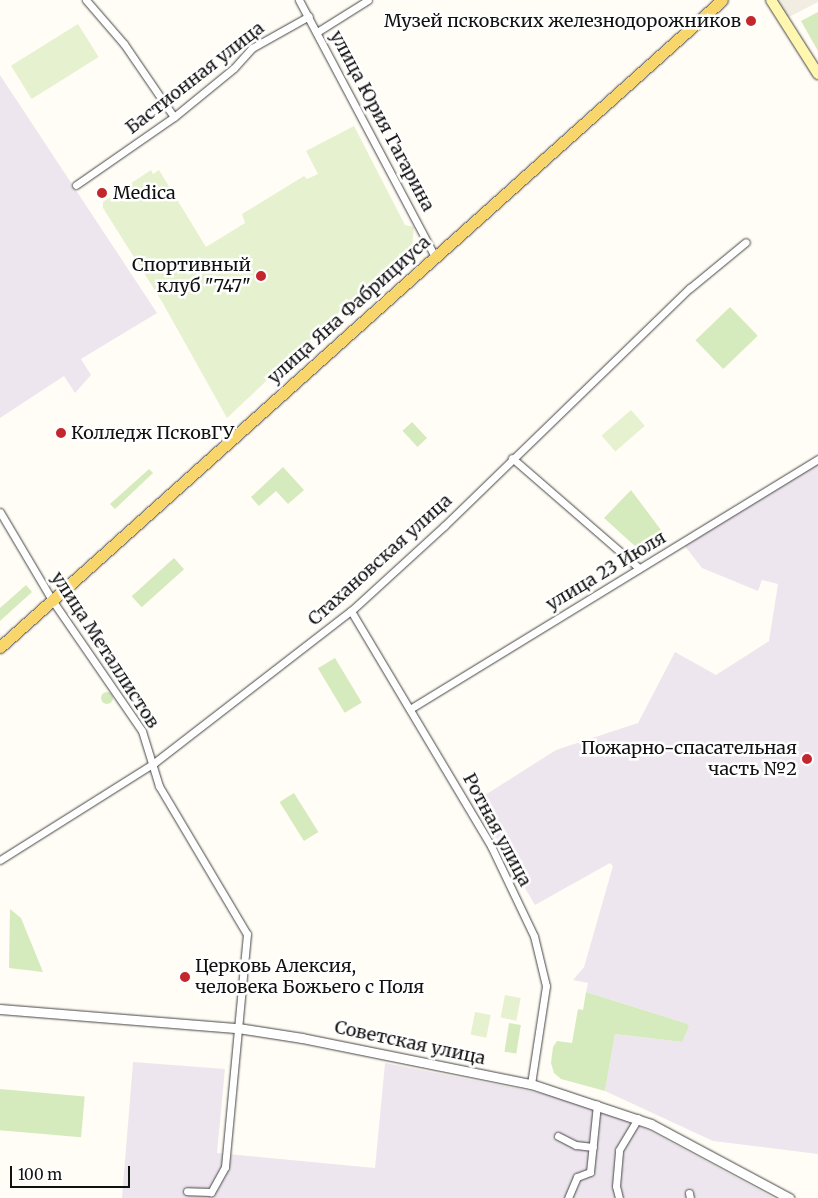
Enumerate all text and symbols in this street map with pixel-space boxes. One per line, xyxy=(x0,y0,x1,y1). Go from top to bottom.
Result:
place label: Музей псковских железнодорожников xyxy=(384,10,741,32)
marker: Музей псковских железнодорожников xyxy=(745,15,757,27)
street label: Бастионная улица xyxy=(122,17,268,139)
street label: улица Юрия Гагарина xyxy=(325,27,439,215)
place label: Medica xyxy=(113,182,176,204)
marker: Medica xyxy=(95,186,109,200)
street label: улица Яна Фабрициуса xyxy=(263,231,435,389)
place label: Спортивный клуб "747" xyxy=(132,255,251,298)
marker: Спортивный клуб "747" xyxy=(255,270,267,282)
place label: Колледж ПсковГУ xyxy=(71,422,234,444)
marker: Колледж ПсковГУ xyxy=(55,427,67,439)
street label: Стахановская улица xyxy=(304,490,456,630)
street label: улица 23 Июля xyxy=(542,527,670,615)
street label: улица Металлистов xyxy=(46,568,164,732)
place label: Пожарно-спасательная часть №2 xyxy=(581,738,797,781)
marker: Пожарно-спасательная часть №2 xyxy=(801,753,813,765)
street label: Ротная улица xyxy=(458,770,536,890)
place label: Церковь Алексия, человека Божьего с Поля xyxy=(195,956,424,999)
marker: Церковь Алексия, человека Божьего с Поля xyxy=(179,971,191,983)
street label: Советская улица xyxy=(333,1016,487,1070)
scale bar xyxy=(12,1156,132,1188)
text: 100 m xyxy=(18,1165,62,1184)

